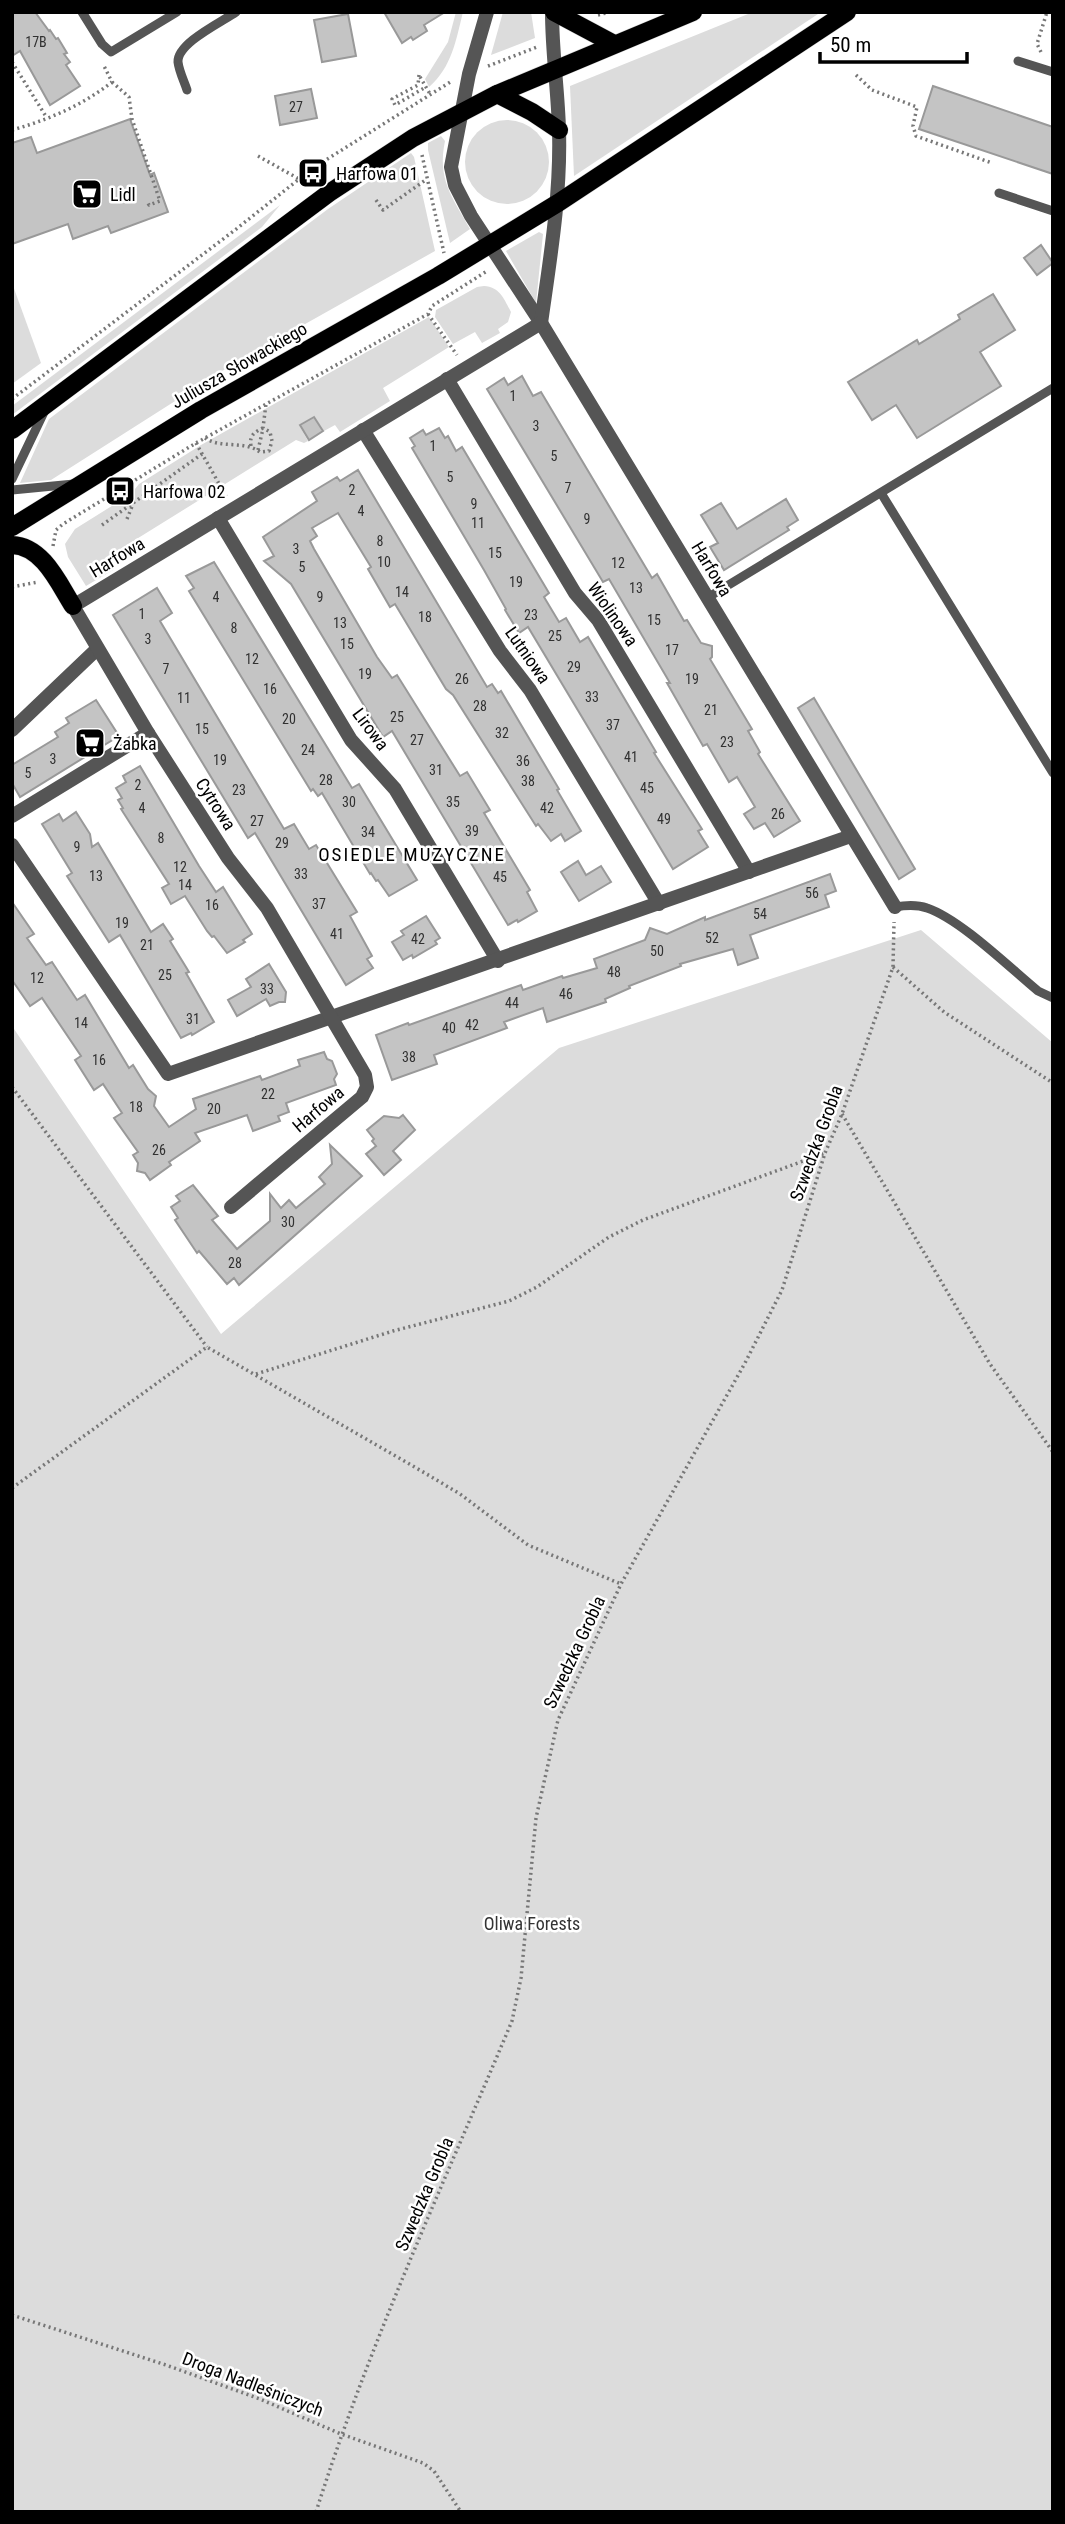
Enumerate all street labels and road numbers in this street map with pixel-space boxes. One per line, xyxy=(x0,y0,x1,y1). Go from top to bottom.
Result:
street label: Juliusza Słowackiego xyxy=(167,318,311,412)
street label: Harfowa xyxy=(86,532,148,582)
street label: Harfowa xyxy=(687,538,737,600)
street label: Wiolinowa xyxy=(583,578,643,650)
street label: Lutniowa xyxy=(501,623,555,687)
street label: Lirowa xyxy=(348,704,394,754)
street label: Cytrowa xyxy=(191,774,241,834)
street label: Harfowa xyxy=(288,1082,348,1136)
street label: Szwedzka Grobla xyxy=(785,1082,847,1204)
street label: Szwedzka Grobla xyxy=(539,1592,609,1712)
street label: Szwedzka Grobla xyxy=(391,2134,457,2254)
street label: Droga Nadleśniczych xyxy=(180,2347,326,2421)

